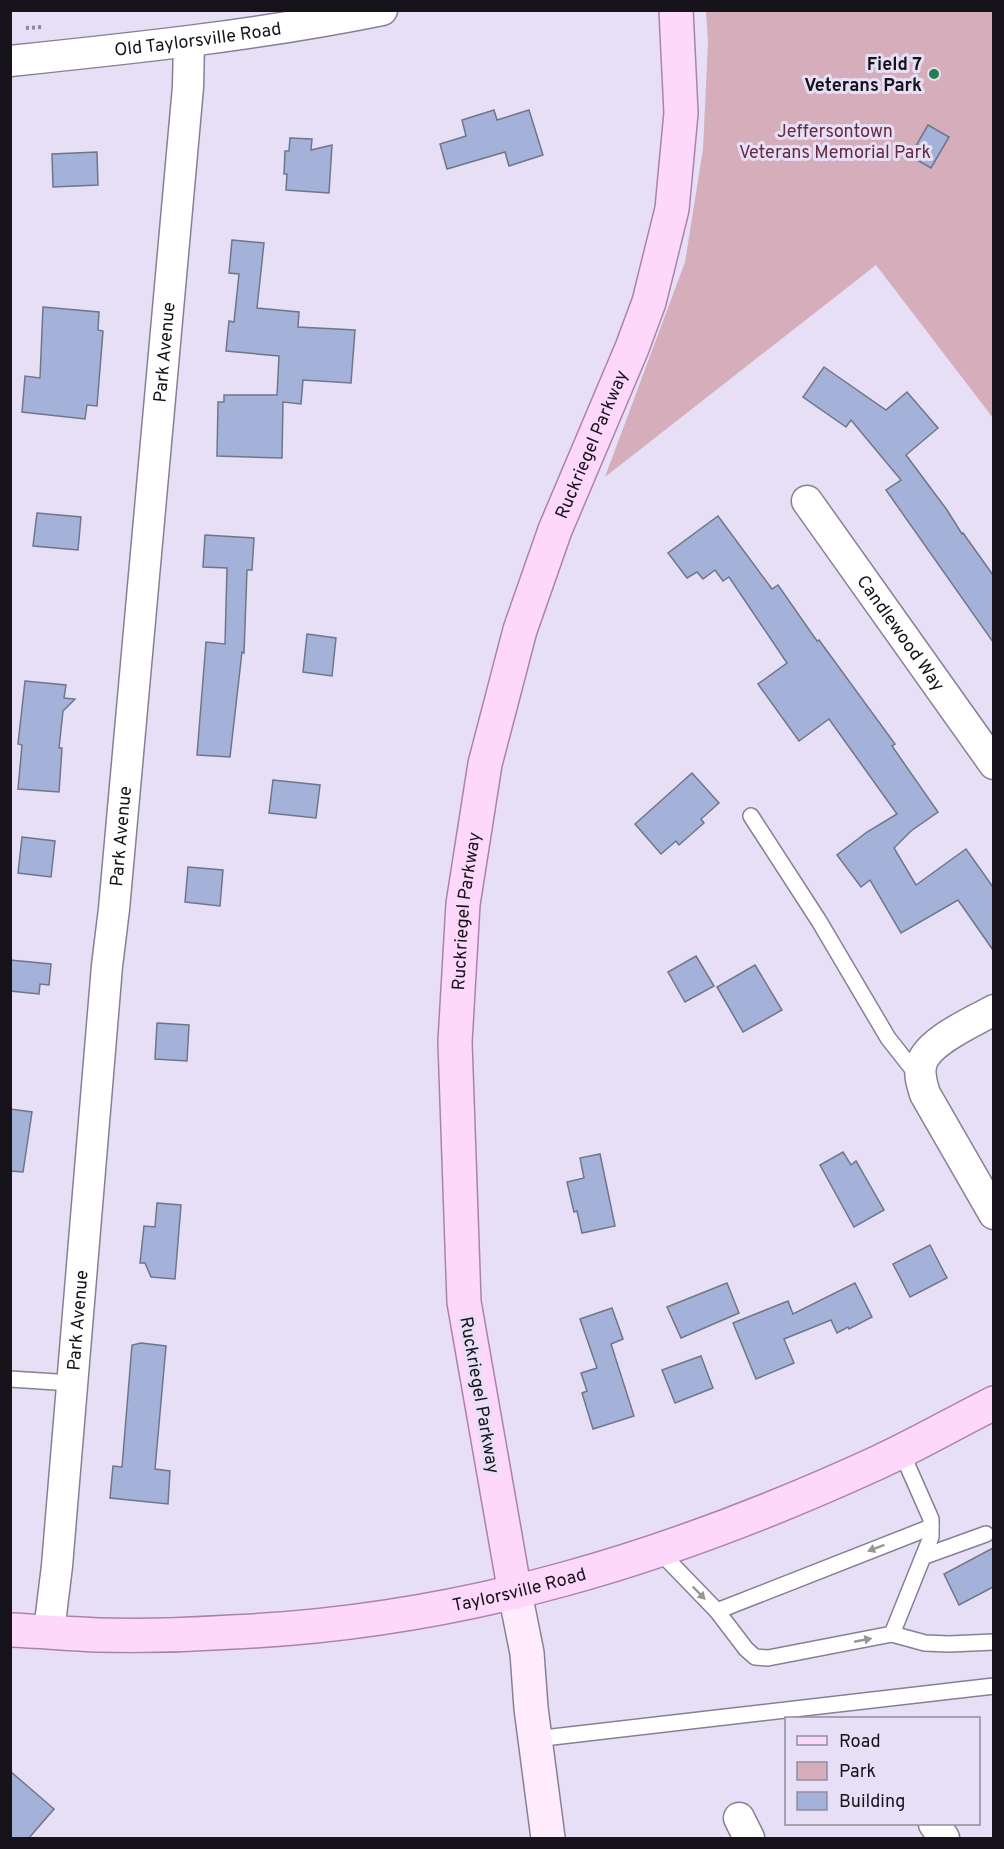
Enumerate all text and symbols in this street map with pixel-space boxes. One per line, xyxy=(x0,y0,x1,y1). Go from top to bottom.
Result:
street label: Old Taylorsville Road xyxy=(113,18,283,63)
place label: Field 7 Veterans Park xyxy=(804,54,922,98)
marker: Field 7 Veterans Park xyxy=(927,67,941,81)
park label: Jeffersontown Veterans Memorial Park xyxy=(739,121,931,165)
street label: Park Avenue xyxy=(150,301,182,404)
street label: Ruckriegel Parkway xyxy=(551,367,634,523)
street label: Candlewood Way xyxy=(851,571,949,696)
street label: Park Avenue xyxy=(106,785,138,888)
street label: Ruckriegel Parkway xyxy=(448,831,487,991)
street label: Park Avenue xyxy=(63,1269,95,1372)
street label: Ruckriegel Parkway xyxy=(453,1315,504,1476)
one-way arrow xyxy=(867,1544,885,1554)
street label: Taylorsville Road xyxy=(451,1564,589,1618)
one-way arrow xyxy=(692,1586,706,1600)
one-way arrow xyxy=(854,1635,873,1644)
legend xyxy=(785,1717,980,1825)
text: Road xyxy=(839,1731,881,1754)
text: Park xyxy=(839,1761,876,1784)
text: Building xyxy=(839,1791,905,1814)

